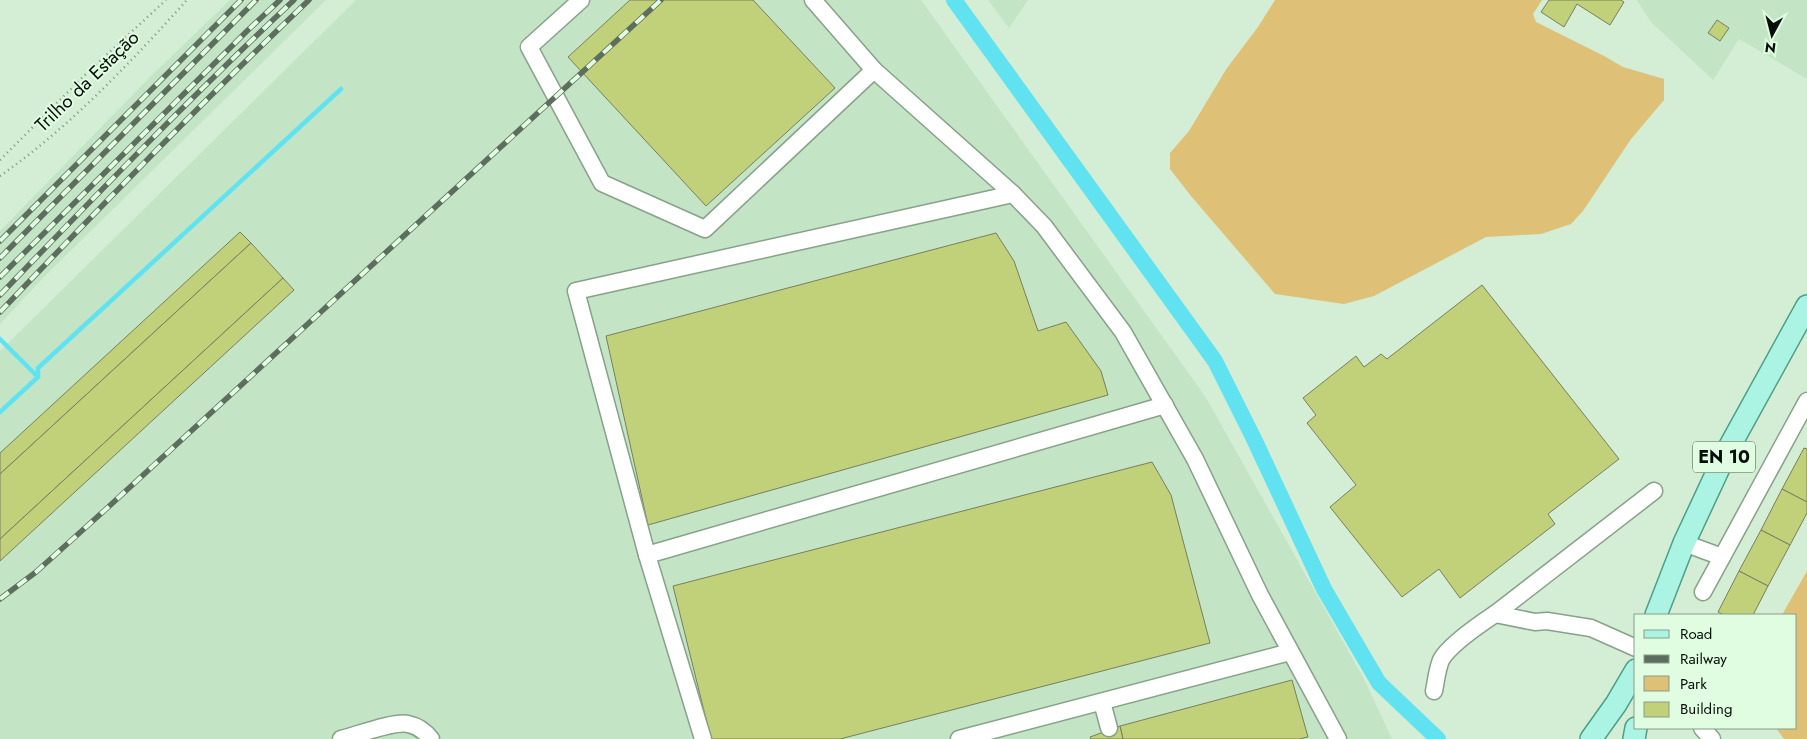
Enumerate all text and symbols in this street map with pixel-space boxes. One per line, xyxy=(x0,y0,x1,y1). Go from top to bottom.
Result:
north arrow xyxy=(1747,10,1797,60)
street label: Trilho da Estação xyxy=(29,24,145,138)
text: N xyxy=(1764,37,1777,59)
road number: EN 10 xyxy=(1693,442,1755,472)
legend xyxy=(1634,614,1797,729)
text: Road xyxy=(1680,623,1712,645)
text: Railway xyxy=(1680,648,1727,670)
text: Park xyxy=(1680,673,1707,695)
text: Building xyxy=(1680,698,1732,720)

